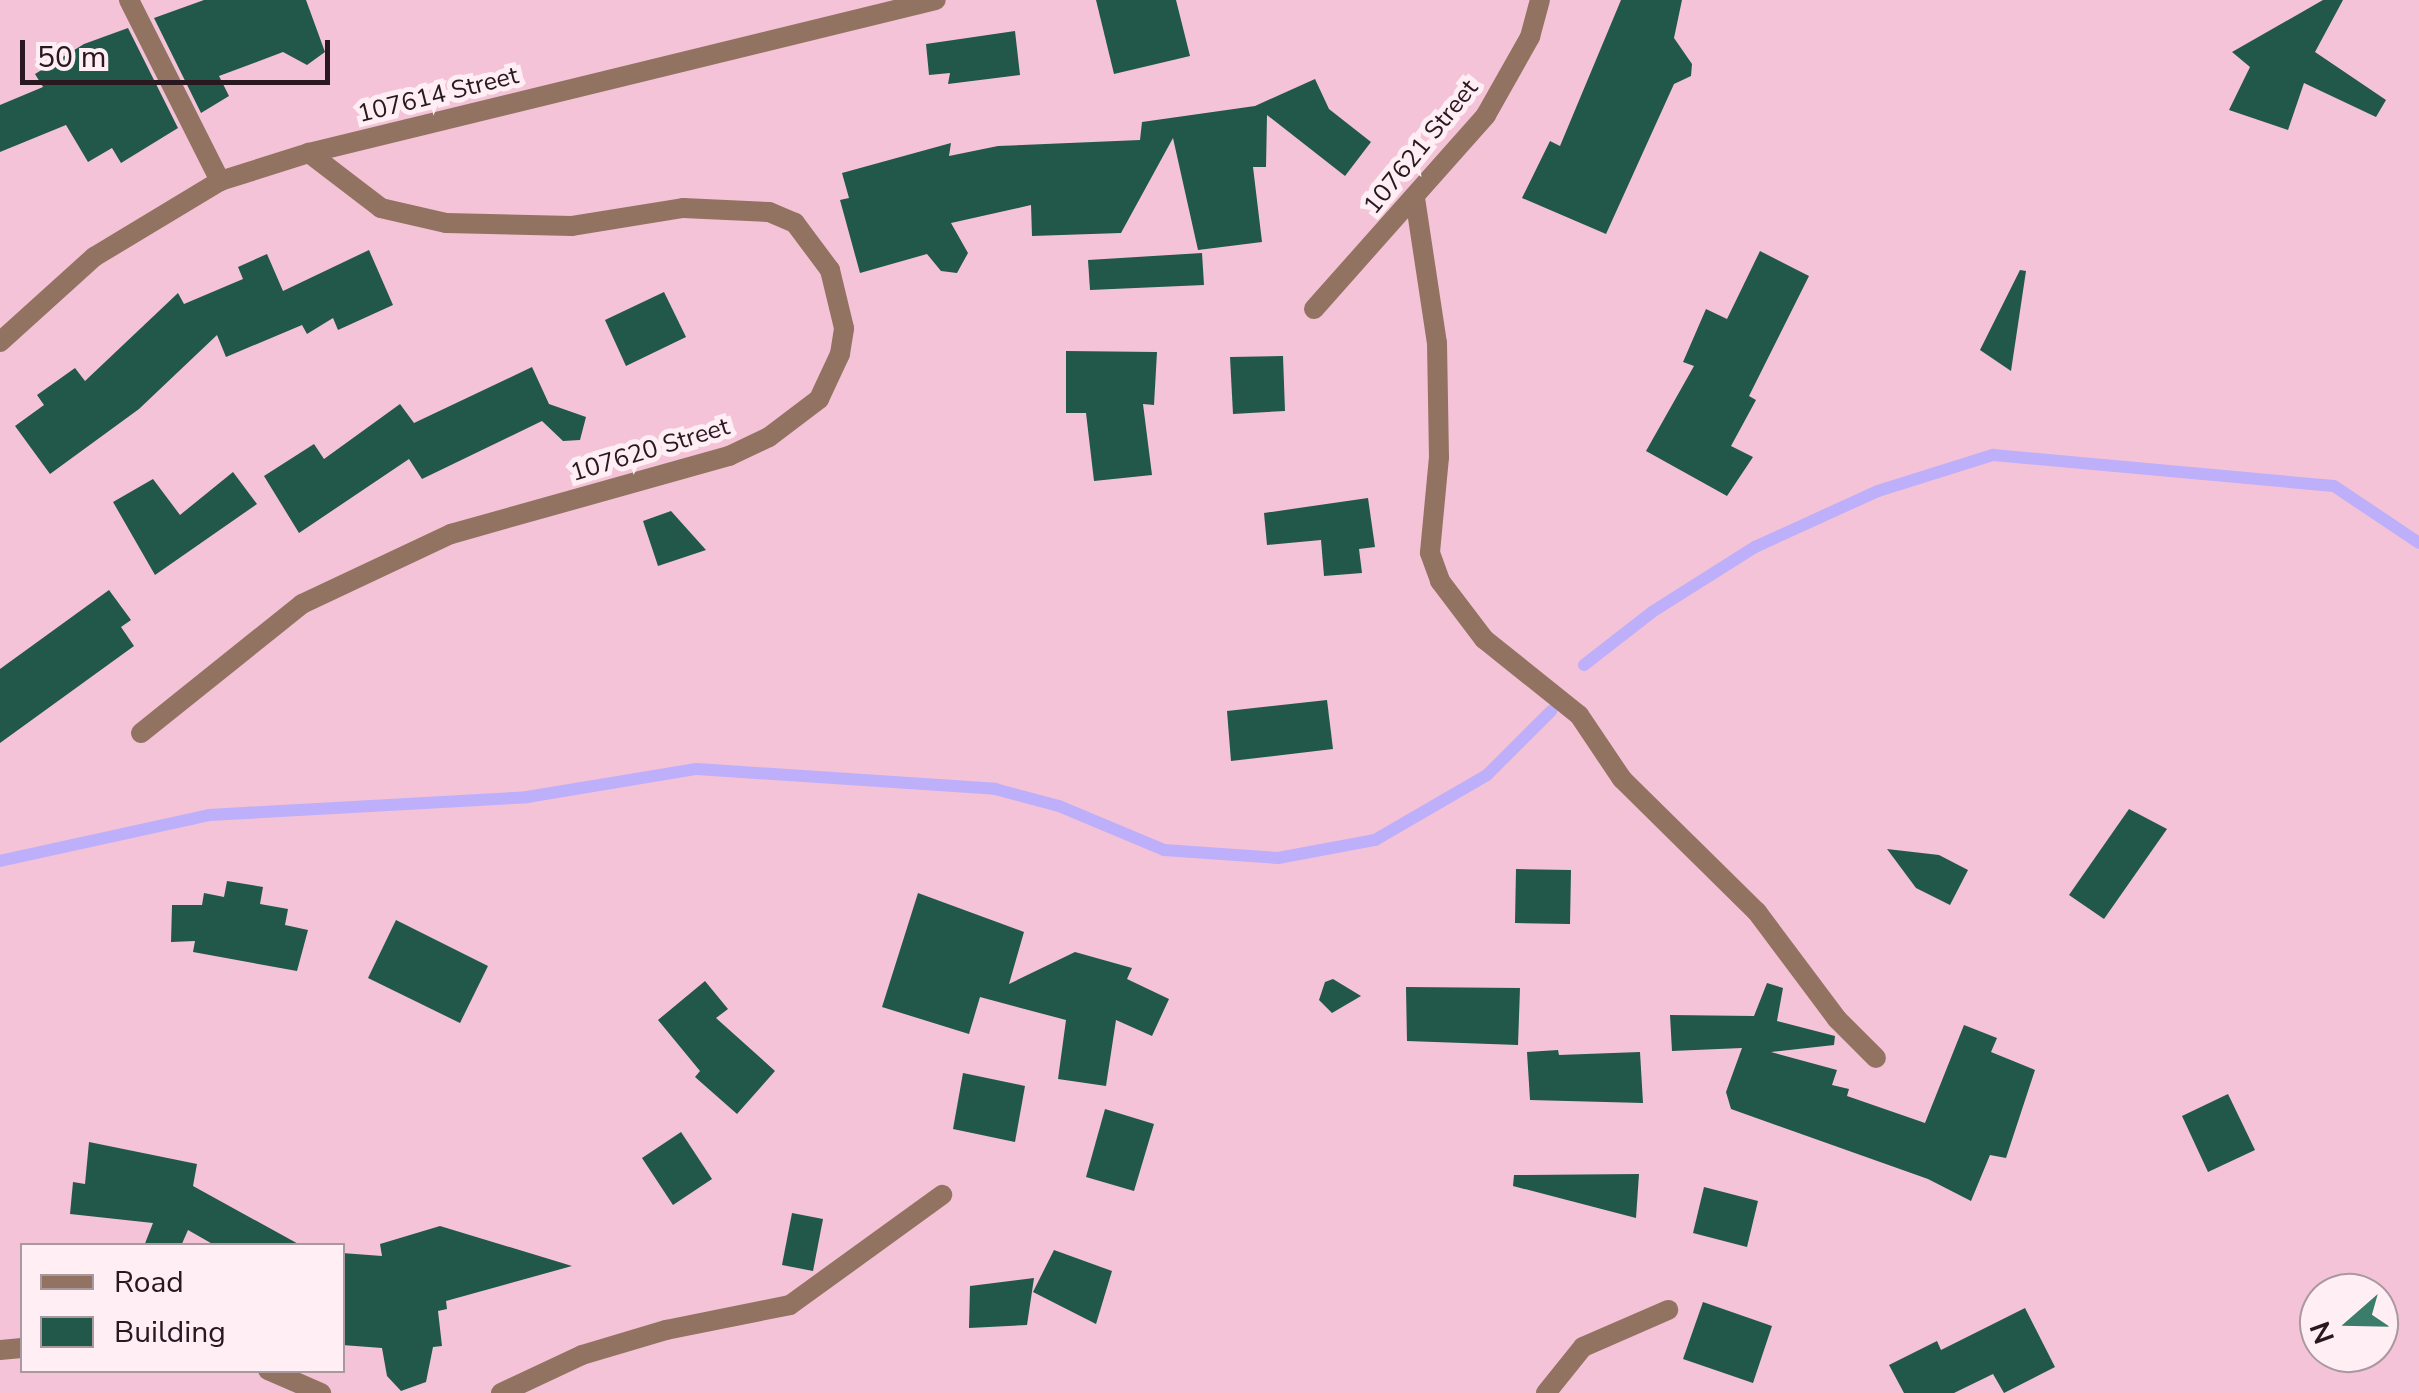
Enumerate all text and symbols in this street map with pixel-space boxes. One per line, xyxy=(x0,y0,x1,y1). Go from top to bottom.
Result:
scale bar xyxy=(25,20,335,82)
text: 50 m xyxy=(37,37,106,78)
street label: 107614 Street xyxy=(354,61,522,129)
street label: 107621 Street xyxy=(1358,74,1484,220)
street label: 107620 Street xyxy=(567,412,733,488)
legend xyxy=(20,1243,345,1373)
text: Road xyxy=(114,1262,184,1303)
north arrow xyxy=(2299,1273,2399,1373)
text: Building xyxy=(114,1312,226,1353)
text: N xyxy=(2301,1316,2344,1349)

